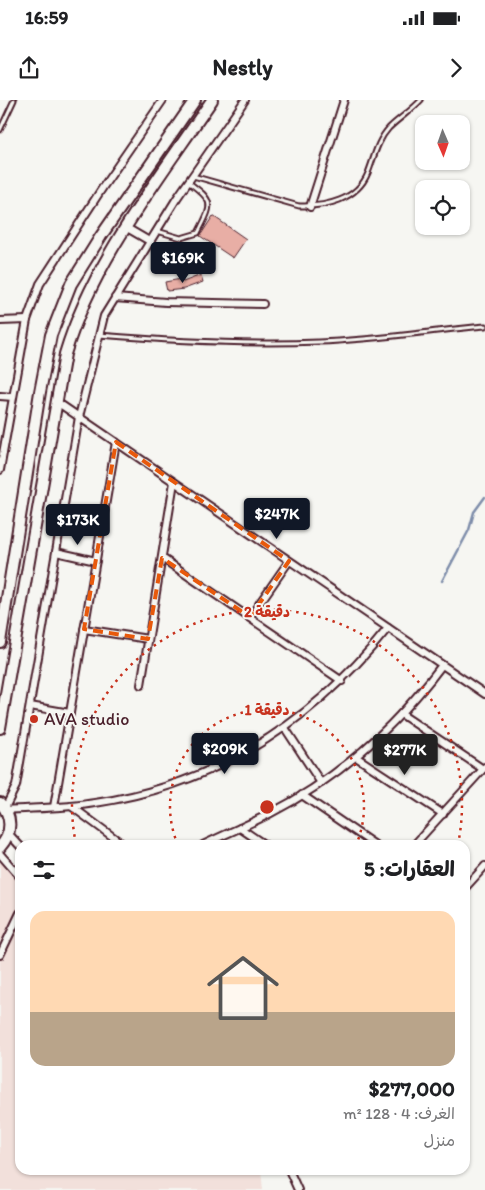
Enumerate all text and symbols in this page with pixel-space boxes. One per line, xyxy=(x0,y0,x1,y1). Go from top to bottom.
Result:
text: 16:59 xyxy=(25,6,68,29)
icon: share xyxy=(15,54,43,82)
text: Nestly xyxy=(213,54,272,81)
icon: forward xyxy=(442,54,470,82)
north arrow xyxy=(415,115,470,170)
map controls xyxy=(415,115,470,235)
button: locate xyxy=(415,180,470,235)
pin: $169K xyxy=(148,242,218,284)
text: $169K xyxy=(162,248,204,267)
pin: $247K xyxy=(242,498,312,540)
pin: $173K xyxy=(43,504,113,546)
text: $247K xyxy=(255,504,299,523)
text: $173K xyxy=(57,510,99,529)
text: 2 دقيقة xyxy=(244,603,290,621)
text: 1 دقيقة xyxy=(245,701,290,719)
place label: AVA studio xyxy=(44,708,129,730)
marker: AVA studio xyxy=(28,713,40,725)
pin: $209K xyxy=(190,732,260,775)
pin: $277K xyxy=(370,734,440,776)
text: $209K xyxy=(203,739,247,758)
text: $277K xyxy=(384,740,426,759)
centre of rings xyxy=(258,798,276,816)
icon: filters xyxy=(30,856,58,884)
text: العقارات: 5 xyxy=(364,856,455,881)
icon: home xyxy=(198,943,288,1033)
text: $277,000 xyxy=(369,1076,455,1101)
text: الغرف: 4 · 128 m² xyxy=(343,1104,455,1123)
text: منزل xyxy=(423,1131,455,1150)

